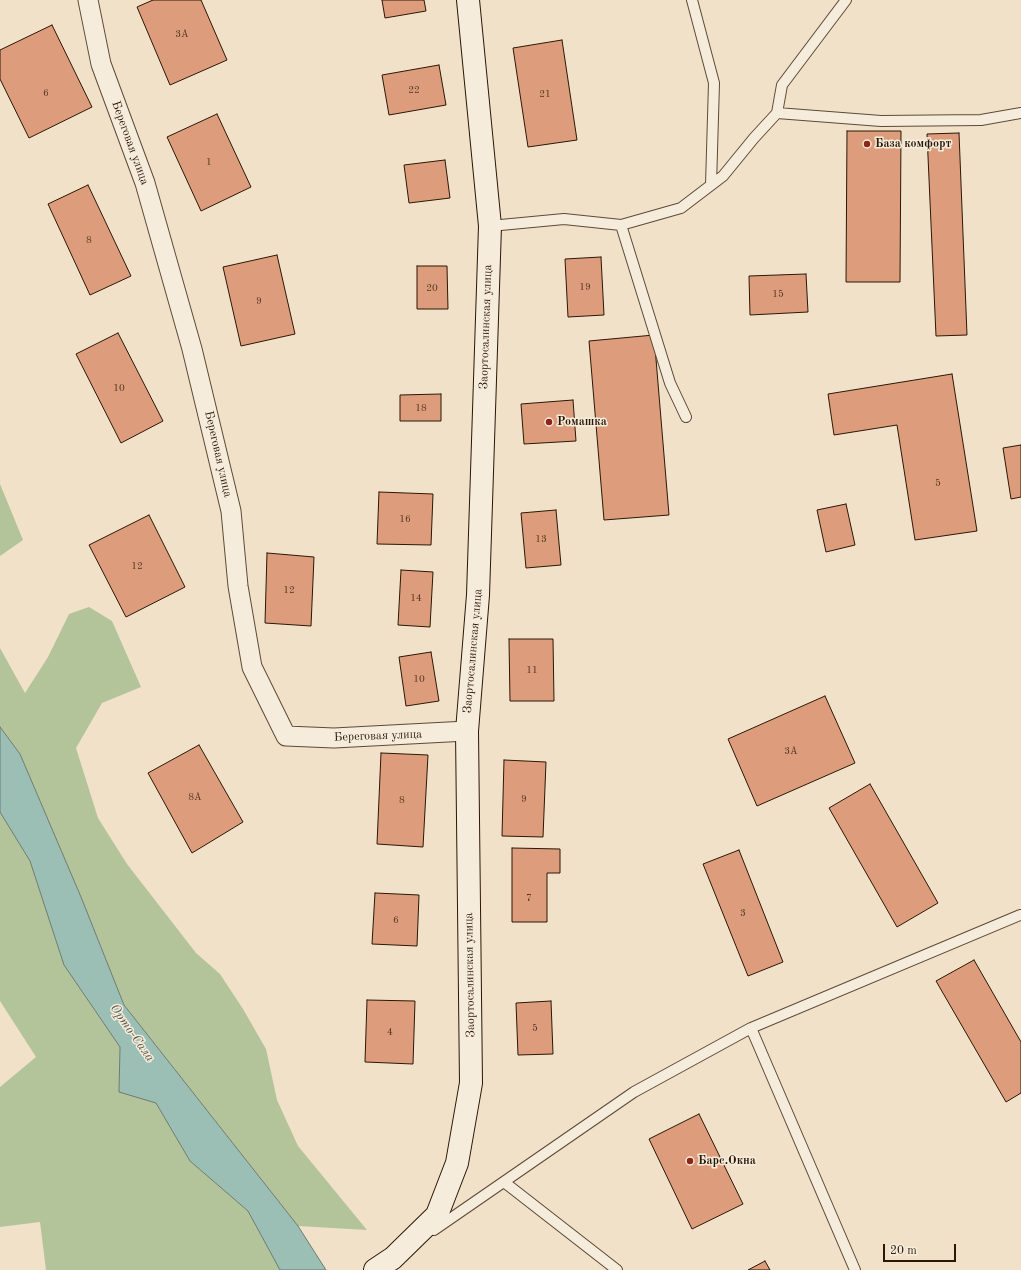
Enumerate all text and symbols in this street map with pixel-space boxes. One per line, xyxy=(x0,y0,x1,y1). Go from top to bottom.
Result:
house number: 3А xyxy=(175,28,189,40)
house number: 22 xyxy=(408,84,420,96)
house number: 6 xyxy=(43,87,49,99)
house number: 21 xyxy=(539,88,551,100)
street label: Береговая улица xyxy=(108,99,152,187)
place label: База комфорт xyxy=(875,137,951,151)
marker: База комфорт xyxy=(862,139,872,149)
house number: 1 xyxy=(206,156,212,168)
house number: 8 xyxy=(86,234,92,246)
street label: Заортосалинская улица xyxy=(477,264,495,390)
house number: 19 xyxy=(579,281,591,293)
house number: 20 xyxy=(426,282,438,294)
house number: 15 xyxy=(772,288,784,300)
house number: 9 xyxy=(256,295,262,307)
house number: 10 xyxy=(113,382,125,394)
house number: 18 xyxy=(415,402,427,414)
street label: Береговая улица xyxy=(201,409,235,499)
place label: Ромашка xyxy=(557,415,607,429)
marker: Ромашка xyxy=(544,417,554,427)
house number: 5 xyxy=(935,477,941,489)
house number: 16 xyxy=(399,513,411,525)
house number: 13 xyxy=(535,533,547,545)
house number: 12 xyxy=(131,560,143,572)
house number: 12 xyxy=(283,584,295,596)
street label: Заортосалинская улица xyxy=(460,588,486,714)
house number: 14 xyxy=(410,592,422,604)
house number: 11 xyxy=(526,664,538,676)
house number: 10 xyxy=(413,673,425,685)
street label: Береговая улица xyxy=(334,727,422,745)
house number: 3А xyxy=(784,745,798,757)
house number: 8А xyxy=(188,791,202,803)
house number: 9 xyxy=(521,793,527,805)
house number: 8 xyxy=(399,794,405,806)
house number: 7 xyxy=(526,892,532,904)
house number: 3 xyxy=(740,907,746,919)
street label: Заортосалинская улица xyxy=(462,912,478,1038)
house number: 6 xyxy=(393,914,399,926)
water label: Орто-Сала xyxy=(106,1001,158,1065)
house number: 5 xyxy=(532,1022,538,1034)
house number: 4 xyxy=(387,1026,393,1038)
place label: Барс.Окна xyxy=(698,1154,756,1168)
marker: Барс.Окна xyxy=(685,1156,695,1166)
scale bar xyxy=(885,1236,958,1262)
text: 20 m xyxy=(890,1245,917,1257)

